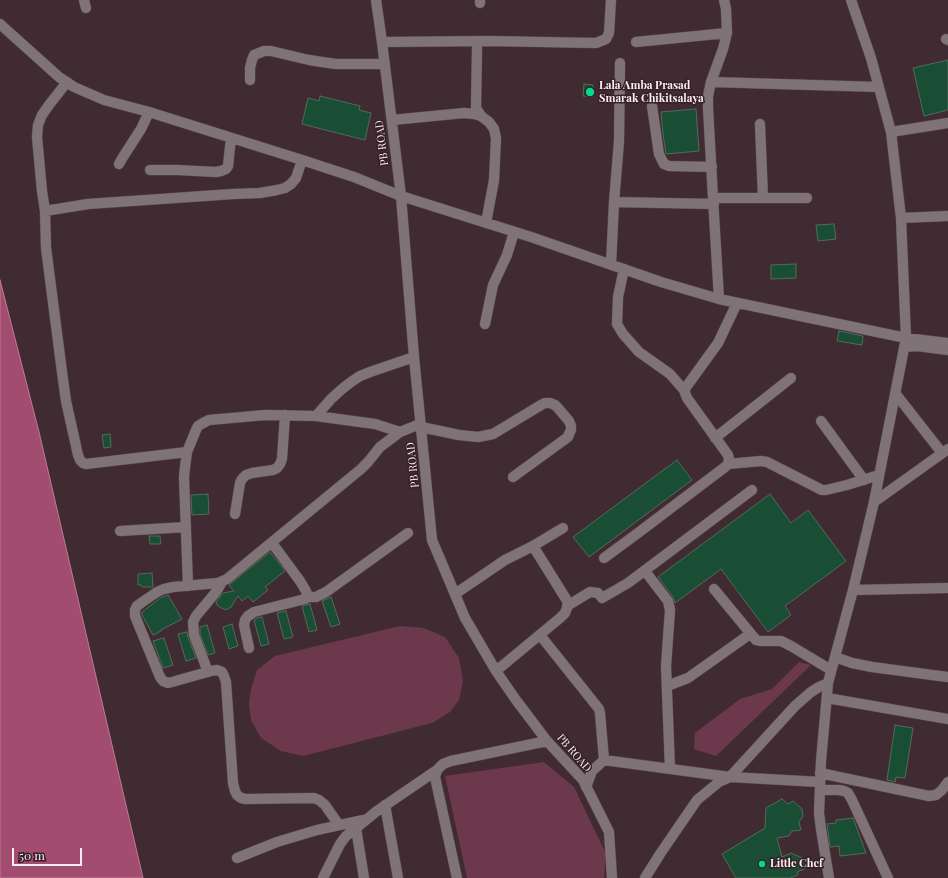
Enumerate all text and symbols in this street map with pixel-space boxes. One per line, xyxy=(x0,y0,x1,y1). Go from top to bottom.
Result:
place label: Lala Amba Prasad Smarak Chikitsalaya xyxy=(599,79,704,105)
marker: Lala Amba Prasad Smarak Chikitsalaya xyxy=(584,86,596,98)
street label: PB ROAD xyxy=(373,119,391,167)
street label: PB ROAD xyxy=(404,442,422,488)
street label: PB ROAD xyxy=(554,731,594,775)
scale bar xyxy=(14,840,84,866)
text: 50 m xyxy=(19,847,45,863)
place label: Little Chef xyxy=(770,857,823,871)
marker: Little Chef xyxy=(757,859,767,869)

